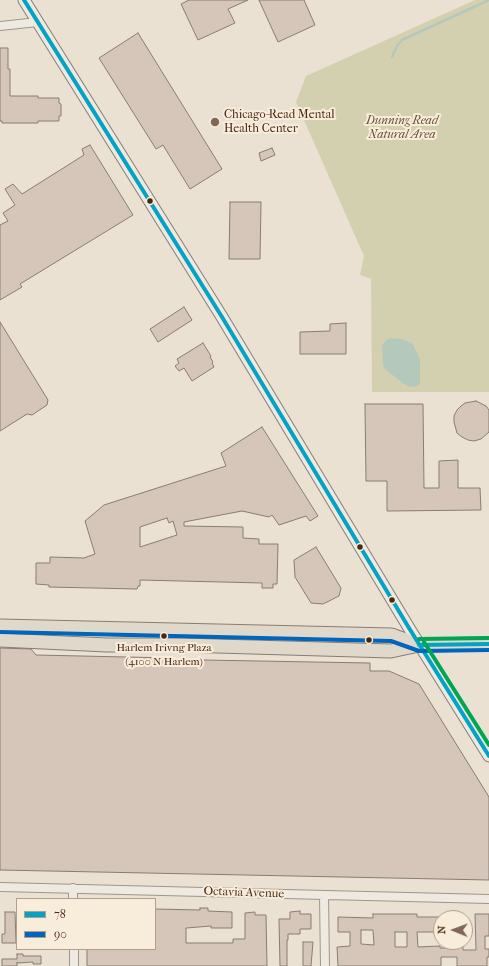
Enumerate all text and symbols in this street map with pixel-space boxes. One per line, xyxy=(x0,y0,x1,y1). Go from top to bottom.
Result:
place label: Chicago-Read Mental Health Center xyxy=(224,108,335,136)
park label: Dunning Read Natural Area xyxy=(366,114,438,142)
marker: Chicago-Read Mental Health Center xyxy=(209,116,221,128)
unlabelled marker xyxy=(145,196,155,206)
unlabelled marker xyxy=(355,542,365,552)
unlabelled marker xyxy=(387,595,397,605)
marker: Harlem Irivng Plaza (4100 N Harlem) xyxy=(159,631,169,641)
unlabelled marker xyxy=(364,635,374,645)
place label: Harlem Irivng Plaza (4100 N Harlem) xyxy=(116,641,212,667)
street label: Octavia Avenue xyxy=(203,884,285,902)
legend xyxy=(16,898,156,950)
text: 78 xyxy=(54,907,66,921)
north arrow xyxy=(433,910,473,950)
text: N xyxy=(435,926,448,934)
text: 90 xyxy=(54,927,67,941)

